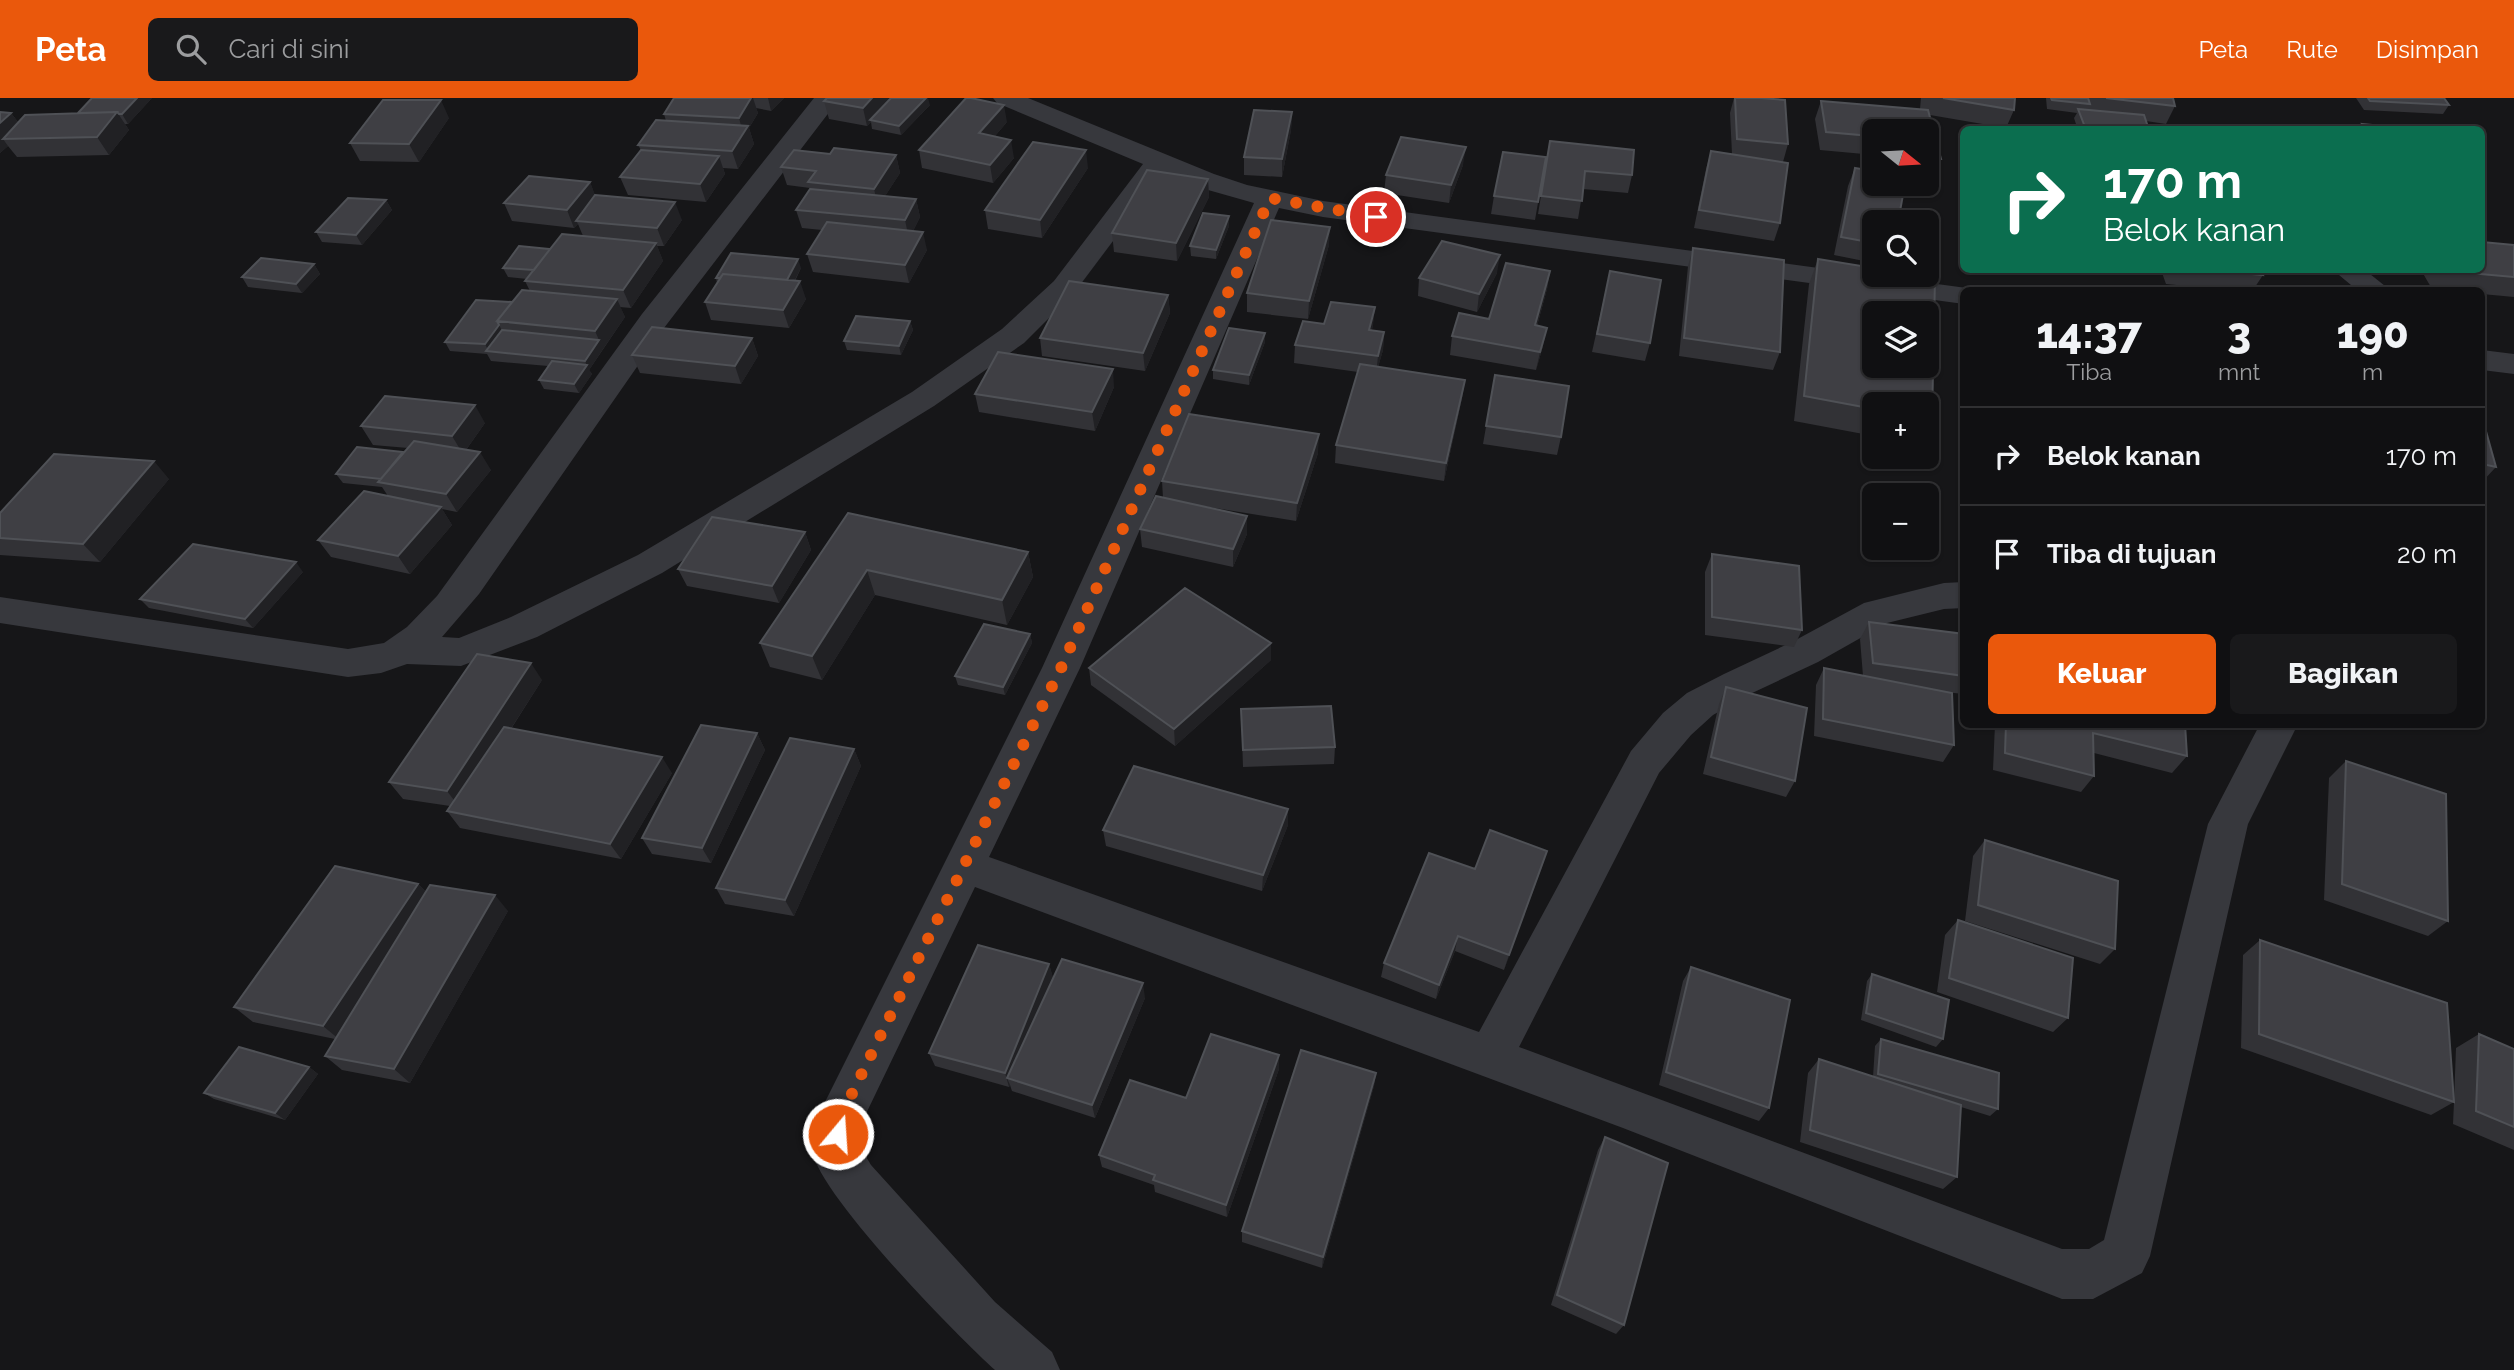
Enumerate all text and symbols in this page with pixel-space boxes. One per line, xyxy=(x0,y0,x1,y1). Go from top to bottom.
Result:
search box xyxy=(148,18,638,81)
text: Peta xyxy=(35,30,106,69)
icon: search xyxy=(172,30,210,68)
text: Cari di sini xyxy=(228,34,349,64)
text: Peta xyxy=(2198,35,2248,64)
text: Rute xyxy=(2286,35,2338,64)
text: Disimpan xyxy=(2376,35,2479,64)
north arrow xyxy=(1862,119,1939,196)
map controls xyxy=(1862,119,1939,560)
text: 170 m xyxy=(2103,152,2242,209)
icon: right xyxy=(1988,154,2079,245)
pin xyxy=(1346,187,1406,247)
icon: arrive xyxy=(1357,198,1395,236)
button: search xyxy=(1862,210,1939,287)
text: Belok kanan xyxy=(2103,211,2285,248)
button: layers xyxy=(1862,301,1939,378)
text: 14:37 xyxy=(2036,309,2142,358)
text: 3 xyxy=(2227,309,2251,358)
text: 190 xyxy=(2336,309,2409,358)
text: Tiba xyxy=(2066,358,2112,385)
text: mnt xyxy=(2218,358,2260,385)
text: m xyxy=(2362,358,2383,385)
button: + xyxy=(1862,392,1939,469)
icon: right xyxy=(1988,437,2026,475)
text: Belok kanan xyxy=(2047,441,2201,471)
text: 170 m xyxy=(2386,441,2457,471)
button: − xyxy=(1862,483,1939,560)
icon: arrive xyxy=(1988,535,2026,573)
text: Tiba di tujuan xyxy=(2047,539,2217,569)
text: 20 m xyxy=(2397,539,2457,569)
button: Keluar xyxy=(1988,634,2216,714)
button: Bagikan xyxy=(2230,634,2457,714)
position arrow xyxy=(801,1097,875,1171)

